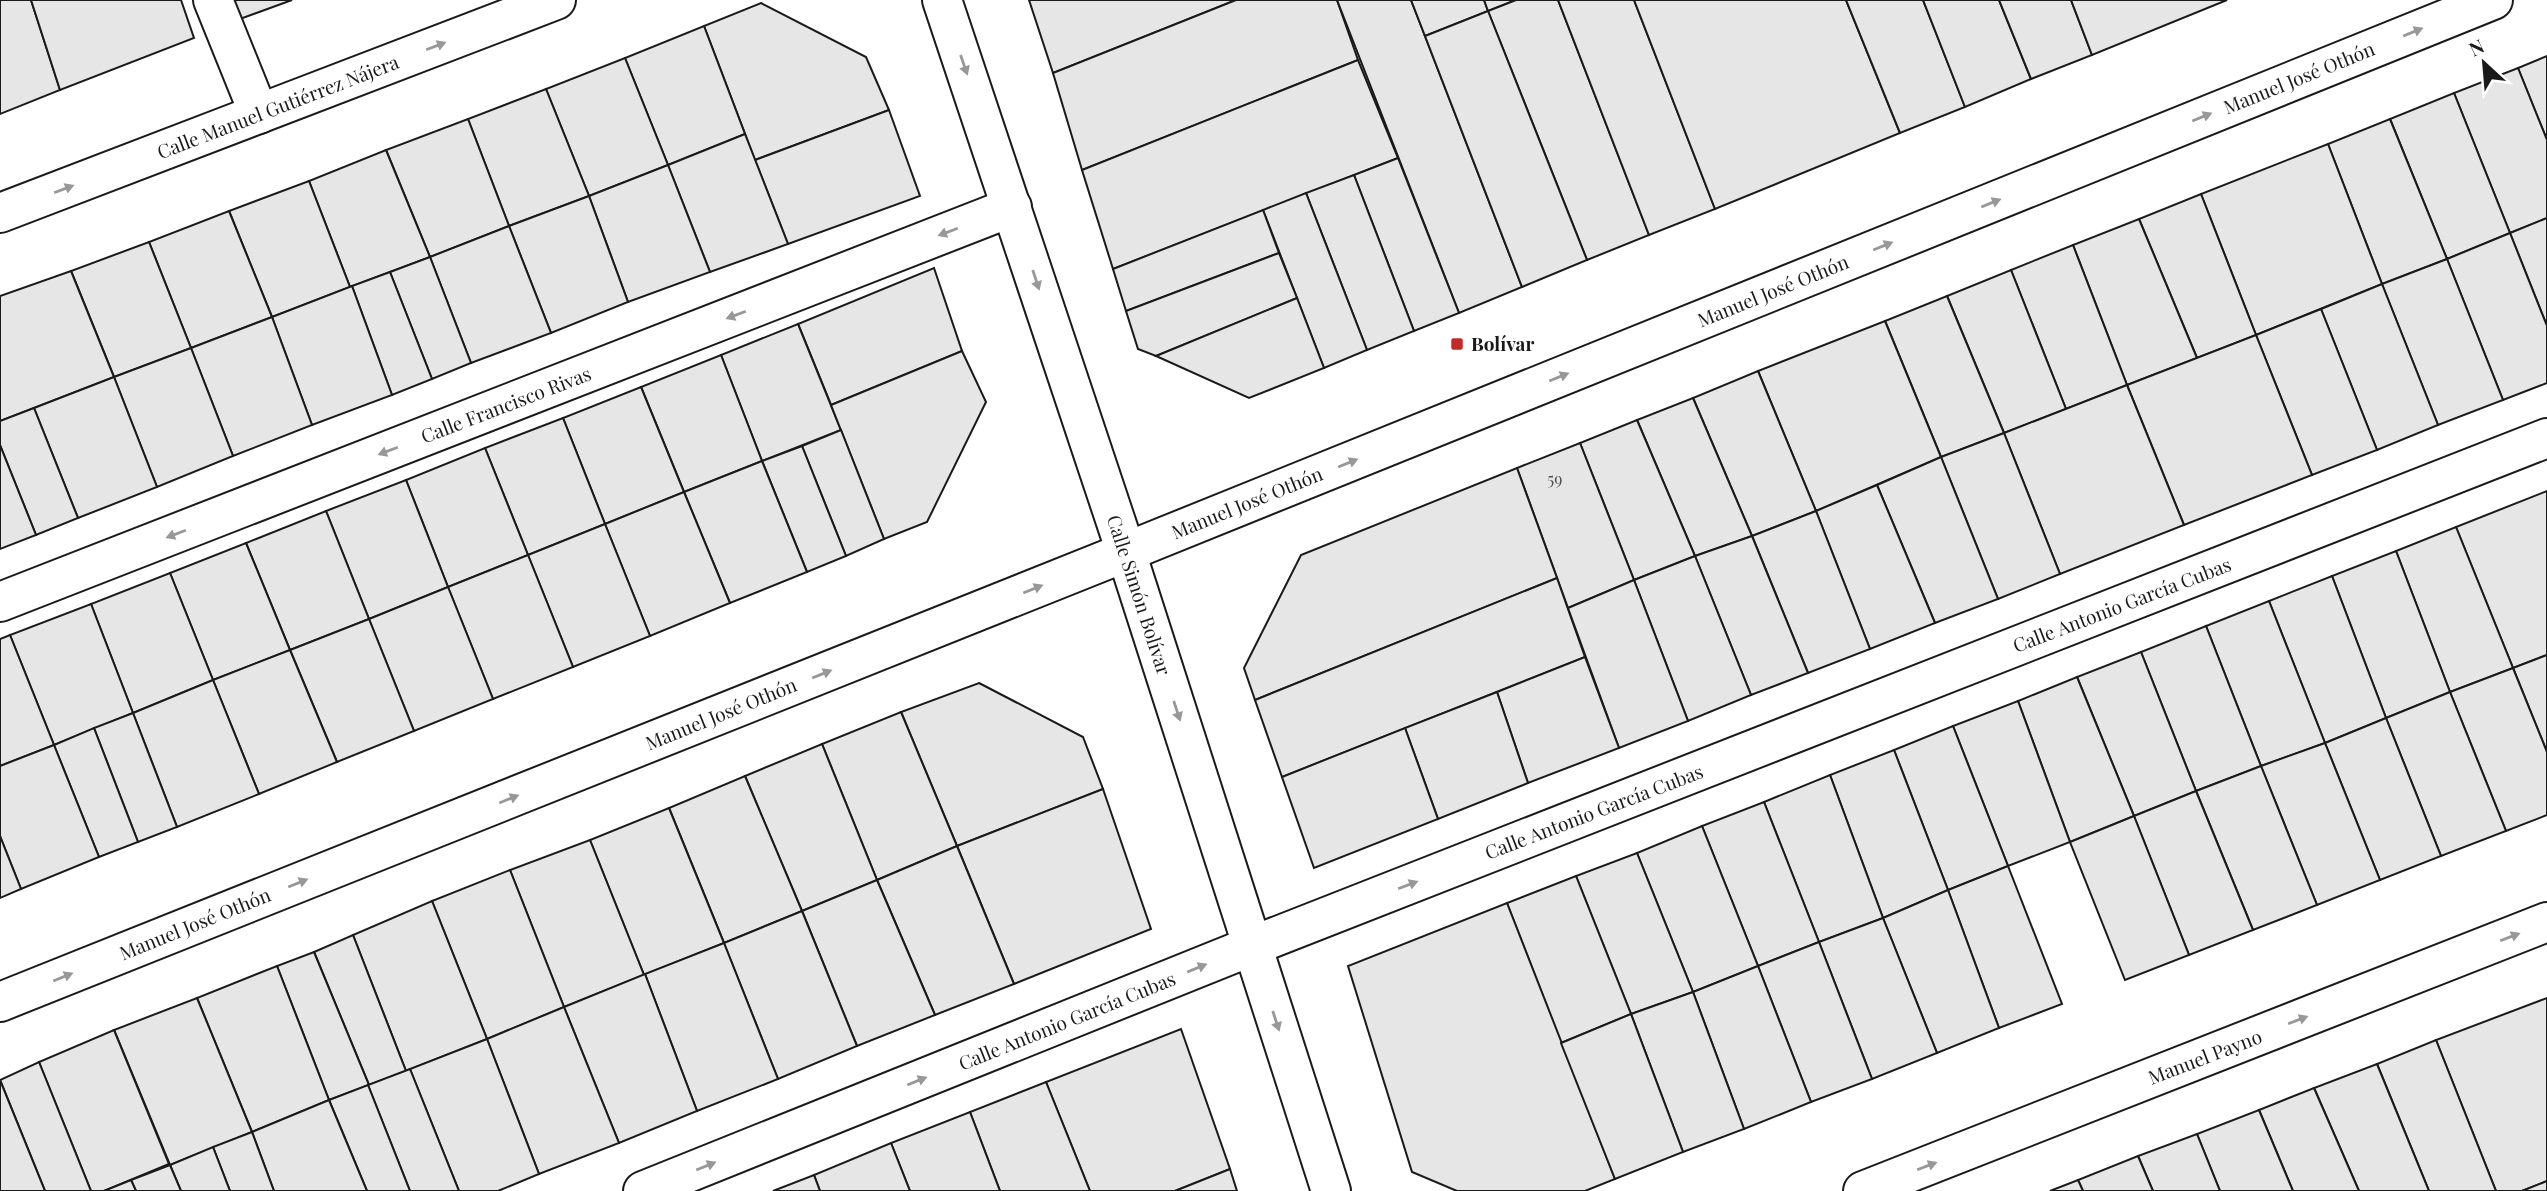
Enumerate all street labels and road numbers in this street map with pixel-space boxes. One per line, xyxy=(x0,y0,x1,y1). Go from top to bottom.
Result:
street label: Manuel José Othón xyxy=(2219,35,2379,119)
street label: Calle Manuel Gutiérrez Nájera xyxy=(153,48,403,164)
street label: Manuel José Othón xyxy=(1693,248,1853,332)
street label: Calle Francisco Rivas xyxy=(417,360,594,449)
street label: Manuel José Othón xyxy=(1167,460,1327,544)
street label: Calle Simón Bolívar xyxy=(1102,511,1178,679)
street label: Calle Antonio García Cubas xyxy=(2009,550,2234,658)
street label: Manuel José Othón xyxy=(641,671,801,755)
street label: Calle Antonio García Cubas xyxy=(1481,757,1706,865)
street label: Manuel José Othón xyxy=(115,881,275,965)
street label: Calle Antonio García Cubas xyxy=(954,965,1179,1076)
street label: Manuel Payno xyxy=(2144,1022,2265,1090)

